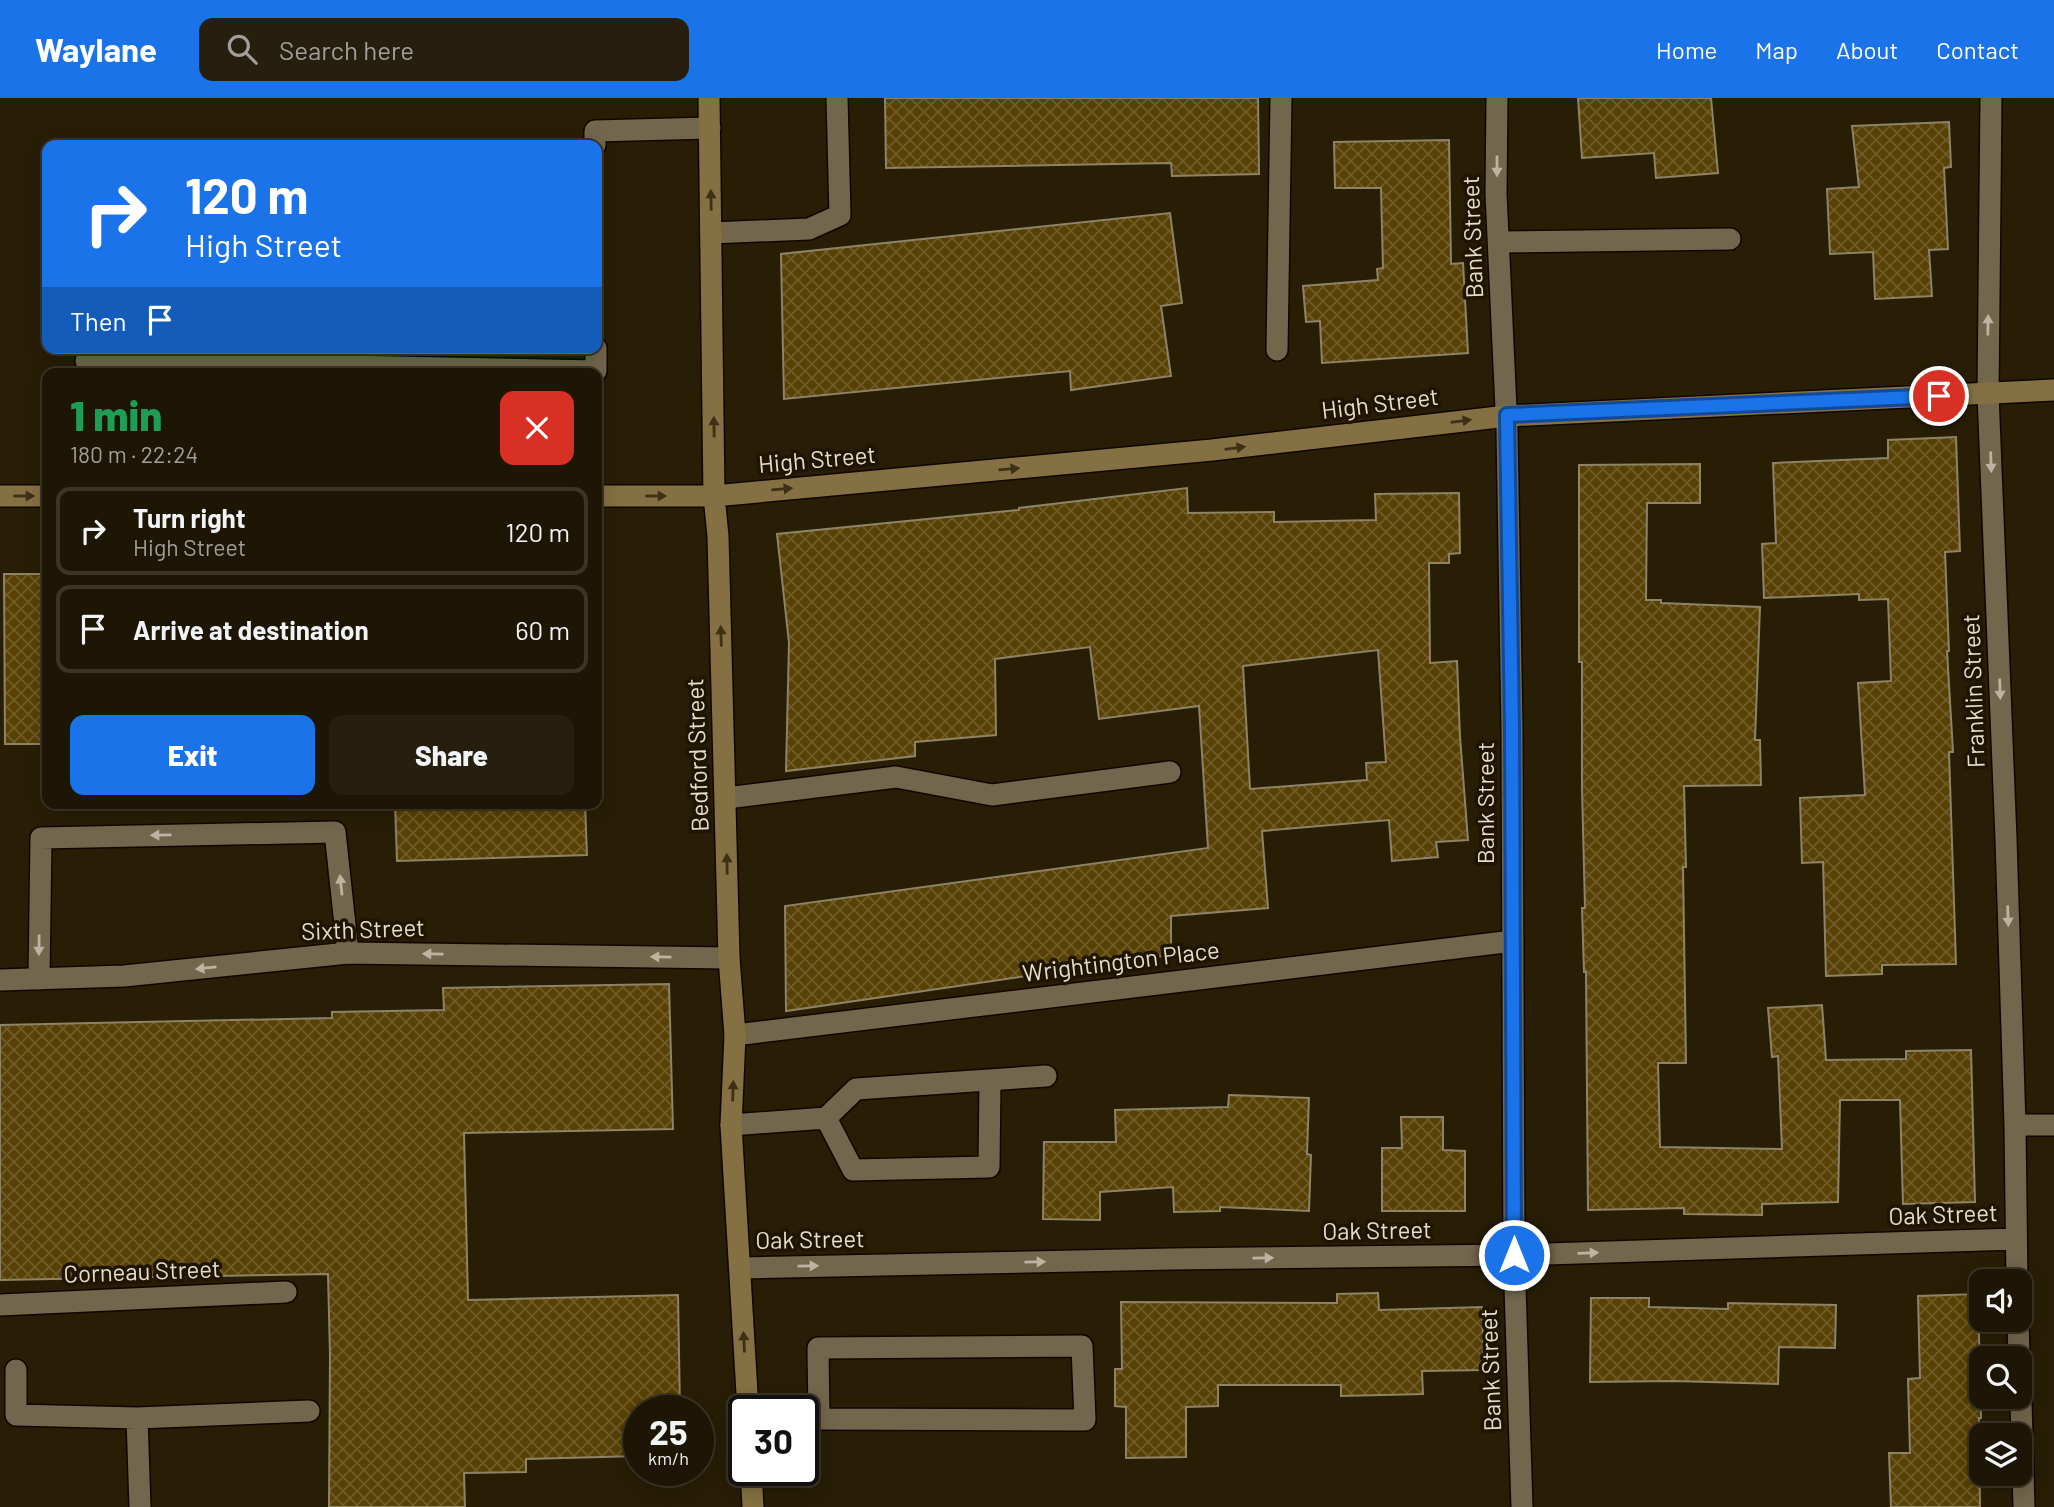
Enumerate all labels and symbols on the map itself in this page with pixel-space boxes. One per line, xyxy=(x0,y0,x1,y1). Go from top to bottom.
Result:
one-way arrow xyxy=(1491,155,1503,177)
street label: Bank Street xyxy=(1455,175,1488,299)
one-way arrow xyxy=(705,189,716,211)
one-way arrow xyxy=(1983,314,1994,336)
pin xyxy=(1909,366,1969,426)
street label: High Street xyxy=(1320,381,1440,424)
one-way arrow xyxy=(1450,415,1472,426)
one-way arrow xyxy=(708,416,719,438)
street label: High Street xyxy=(757,439,877,478)
one-way arrow xyxy=(1224,442,1246,453)
one-way arrow xyxy=(1985,451,1996,473)
one-way arrow xyxy=(998,463,1020,474)
one-way arrow xyxy=(771,484,793,495)
one-way arrow xyxy=(13,490,35,502)
one-way arrow xyxy=(645,490,667,502)
street label: Franklin Street xyxy=(1955,614,1990,769)
one-way arrow xyxy=(715,625,726,647)
street label: Bedford Street xyxy=(679,678,714,832)
one-way arrow xyxy=(1994,678,2006,700)
street label: Bank Street xyxy=(1470,742,1499,864)
one-way arrow xyxy=(150,830,172,841)
one-way arrow xyxy=(721,852,733,874)
one-way arrow xyxy=(335,874,346,896)
one-way arrow xyxy=(2003,906,2014,928)
street label: Sixth Street xyxy=(301,912,425,945)
one-way arrow xyxy=(33,934,45,956)
street label: Wrightington Place xyxy=(1021,934,1221,987)
one-way arrow xyxy=(422,948,444,960)
one-way arrow xyxy=(649,952,671,963)
one-way arrow xyxy=(195,962,217,973)
one-way arrow xyxy=(727,1080,738,1102)
street label: Oak Street xyxy=(1888,1197,1998,1230)
street label: Oak Street xyxy=(1322,1214,1432,1245)
position arrow xyxy=(1477,1218,1551,1292)
street label: Oak Street xyxy=(755,1223,865,1254)
one-way arrow xyxy=(1578,1247,1600,1259)
one-way arrow xyxy=(1252,1252,1274,1264)
street label: Corneau Street xyxy=(63,1253,221,1288)
one-way arrow xyxy=(1025,1256,1047,1268)
one-way arrow xyxy=(797,1261,819,1272)
street label: Bank Street xyxy=(1473,1308,1506,1432)
one-way arrow xyxy=(738,1331,749,1353)
speed limit sign: 30 xyxy=(728,1395,819,1486)

